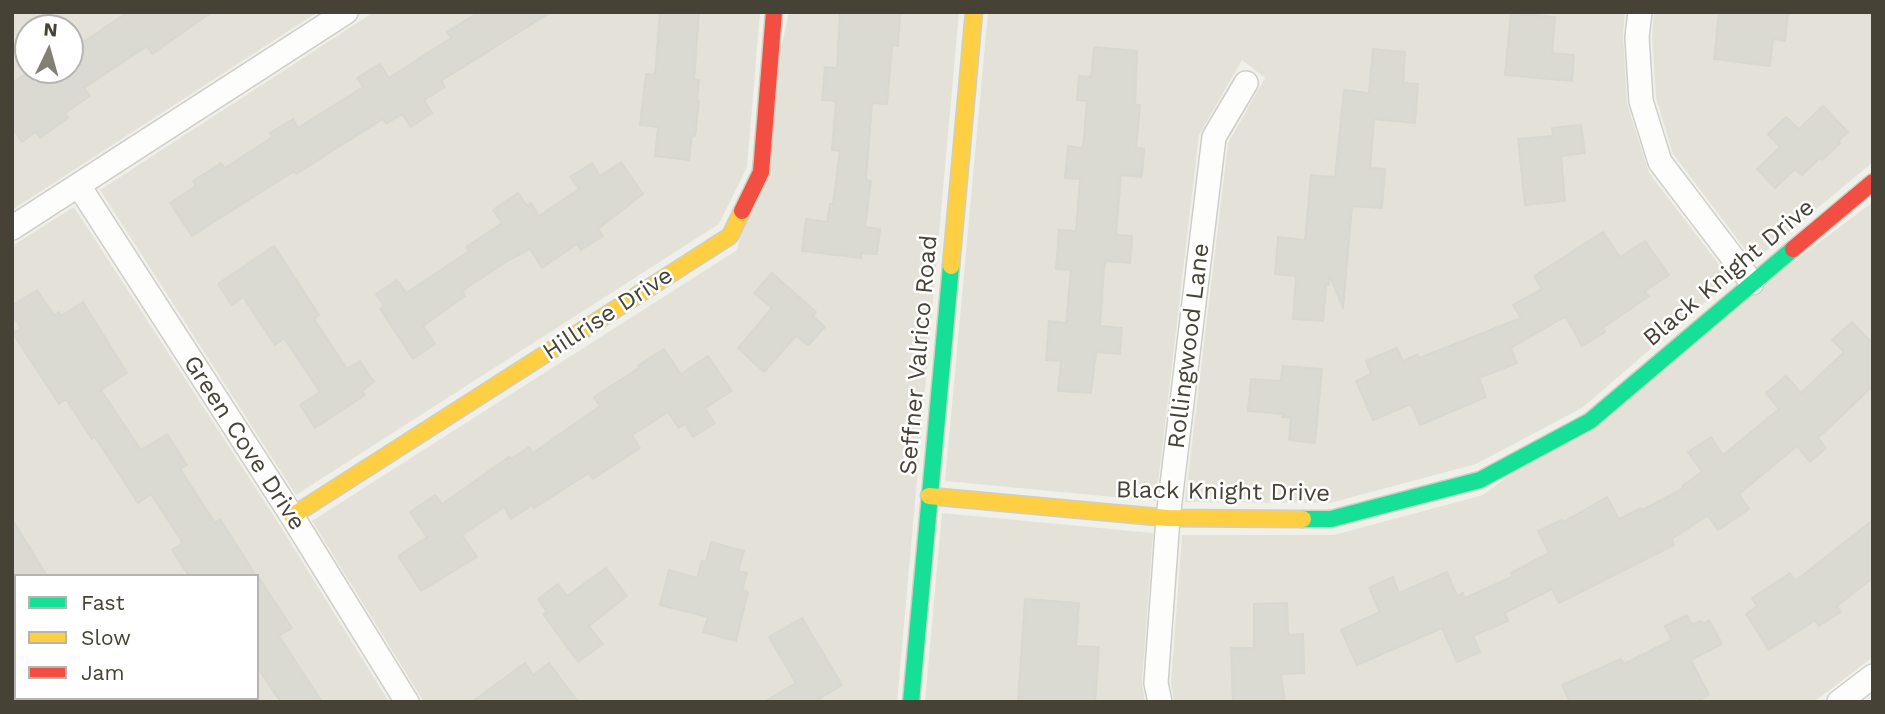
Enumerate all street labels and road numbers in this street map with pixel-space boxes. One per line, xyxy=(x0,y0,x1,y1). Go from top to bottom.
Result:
street label: Black Knight Drive xyxy=(1638,193,1820,353)
street label: Seffner Valrico Road xyxy=(894,234,944,476)
street label: Rollingwood Lane xyxy=(1162,242,1216,450)
street label: Hillrise Drive xyxy=(538,261,678,367)
street label: Green Cove Drive xyxy=(177,350,311,536)
street label: Black Knight Drive xyxy=(1116,476,1330,508)

